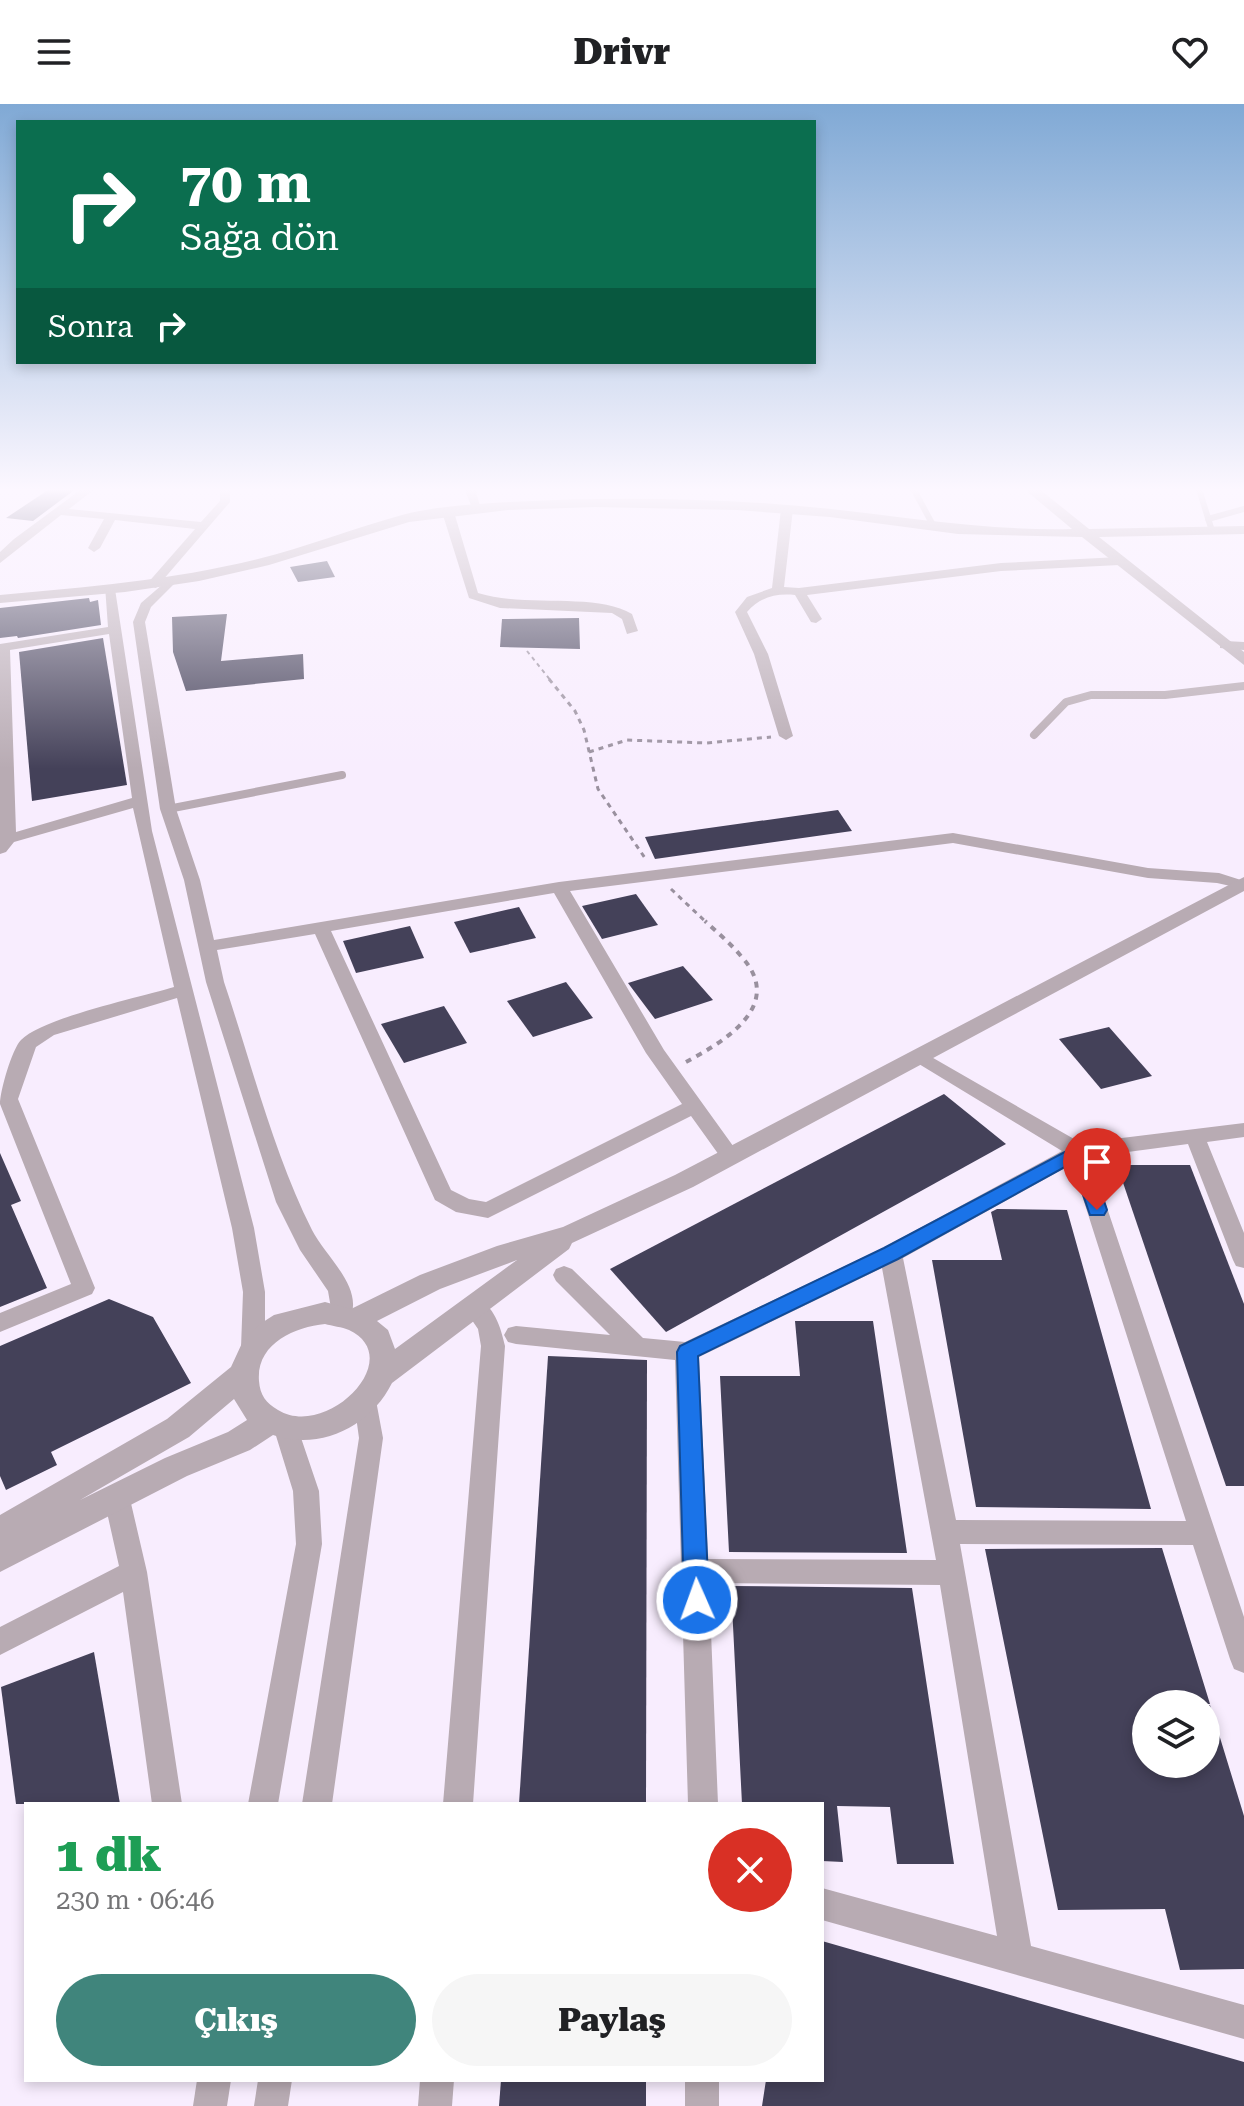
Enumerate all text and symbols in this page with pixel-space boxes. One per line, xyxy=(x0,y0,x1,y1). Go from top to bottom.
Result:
icon: menu xyxy=(32,30,76,74)
icon: heart xyxy=(1168,30,1212,74)
text: Drivr xyxy=(574,31,670,73)
text: 70 m xyxy=(180,150,311,216)
icon: right xyxy=(48,152,152,256)
text: Sağa dön xyxy=(180,217,339,259)
icon: right xyxy=(149,304,193,348)
text: Sonra xyxy=(48,309,133,344)
pin xyxy=(1063,1128,1131,1210)
icon: arrive xyxy=(1075,1140,1119,1184)
position arrow xyxy=(655,1558,739,1642)
map controls xyxy=(1132,1690,1220,1778)
button: layers xyxy=(1132,1690,1220,1778)
text: 1 dk xyxy=(56,1827,161,1883)
button: close xyxy=(708,1828,792,1912)
text: 230 m · 06:46 xyxy=(56,1885,215,1915)
button: Çıkış xyxy=(56,1974,416,2066)
button: Paylaş xyxy=(432,1974,792,2066)

